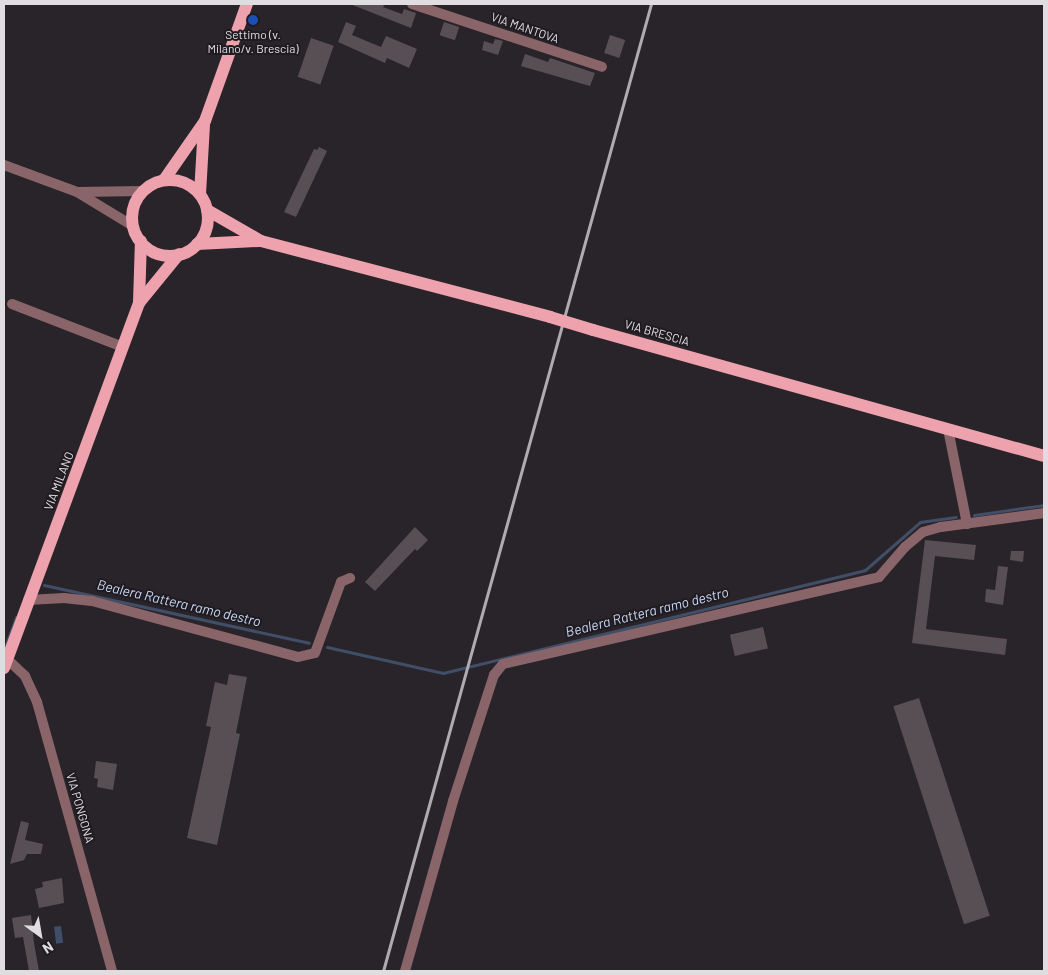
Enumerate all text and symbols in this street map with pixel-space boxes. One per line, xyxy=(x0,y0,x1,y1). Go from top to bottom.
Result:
street label: VIA MANTOVA xyxy=(489,10,561,46)
marker: Settimo (v. Milano/v. Brescia) xyxy=(247,14,259,26)
place label: Settimo (v. Milano/v. Brescia) xyxy=(207,28,299,56)
street label: VIA BRESCIA xyxy=(623,317,691,349)
street label: VIA MILANO xyxy=(41,450,77,512)
water label: Bealera Rattera ramo destro xyxy=(95,576,263,630)
water label: Bealera Rattera ramo destro xyxy=(564,584,730,640)
street label: VIA PONGONA xyxy=(63,771,97,845)
north arrow xyxy=(15,910,65,960)
text: N xyxy=(40,938,57,958)

